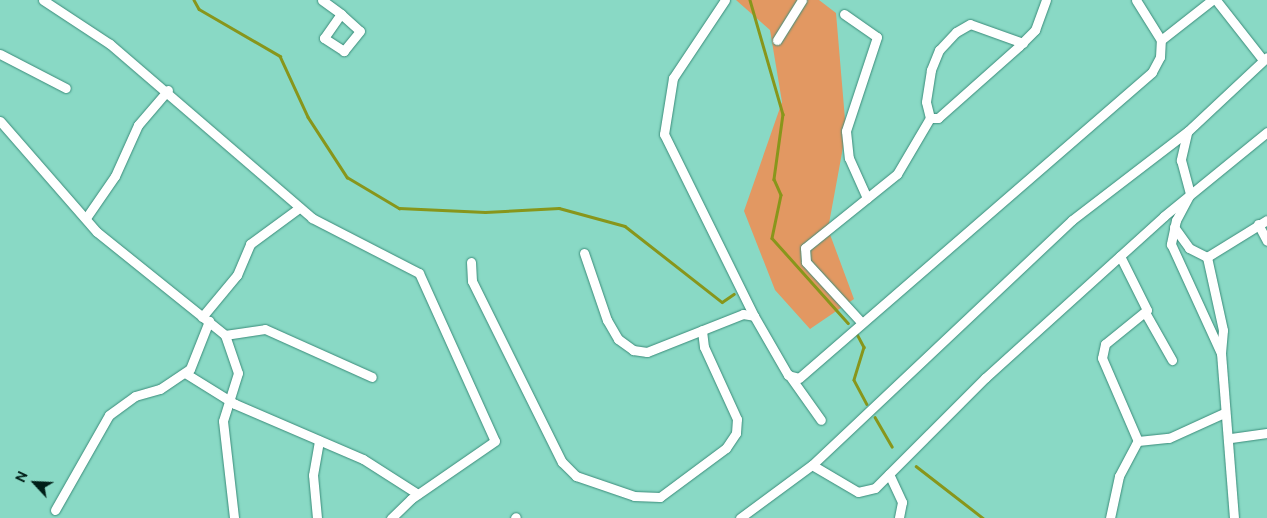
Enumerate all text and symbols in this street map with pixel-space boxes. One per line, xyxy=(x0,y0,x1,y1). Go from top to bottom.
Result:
north arrow xyxy=(10,458,60,508)
text: N xyxy=(12,469,31,485)

